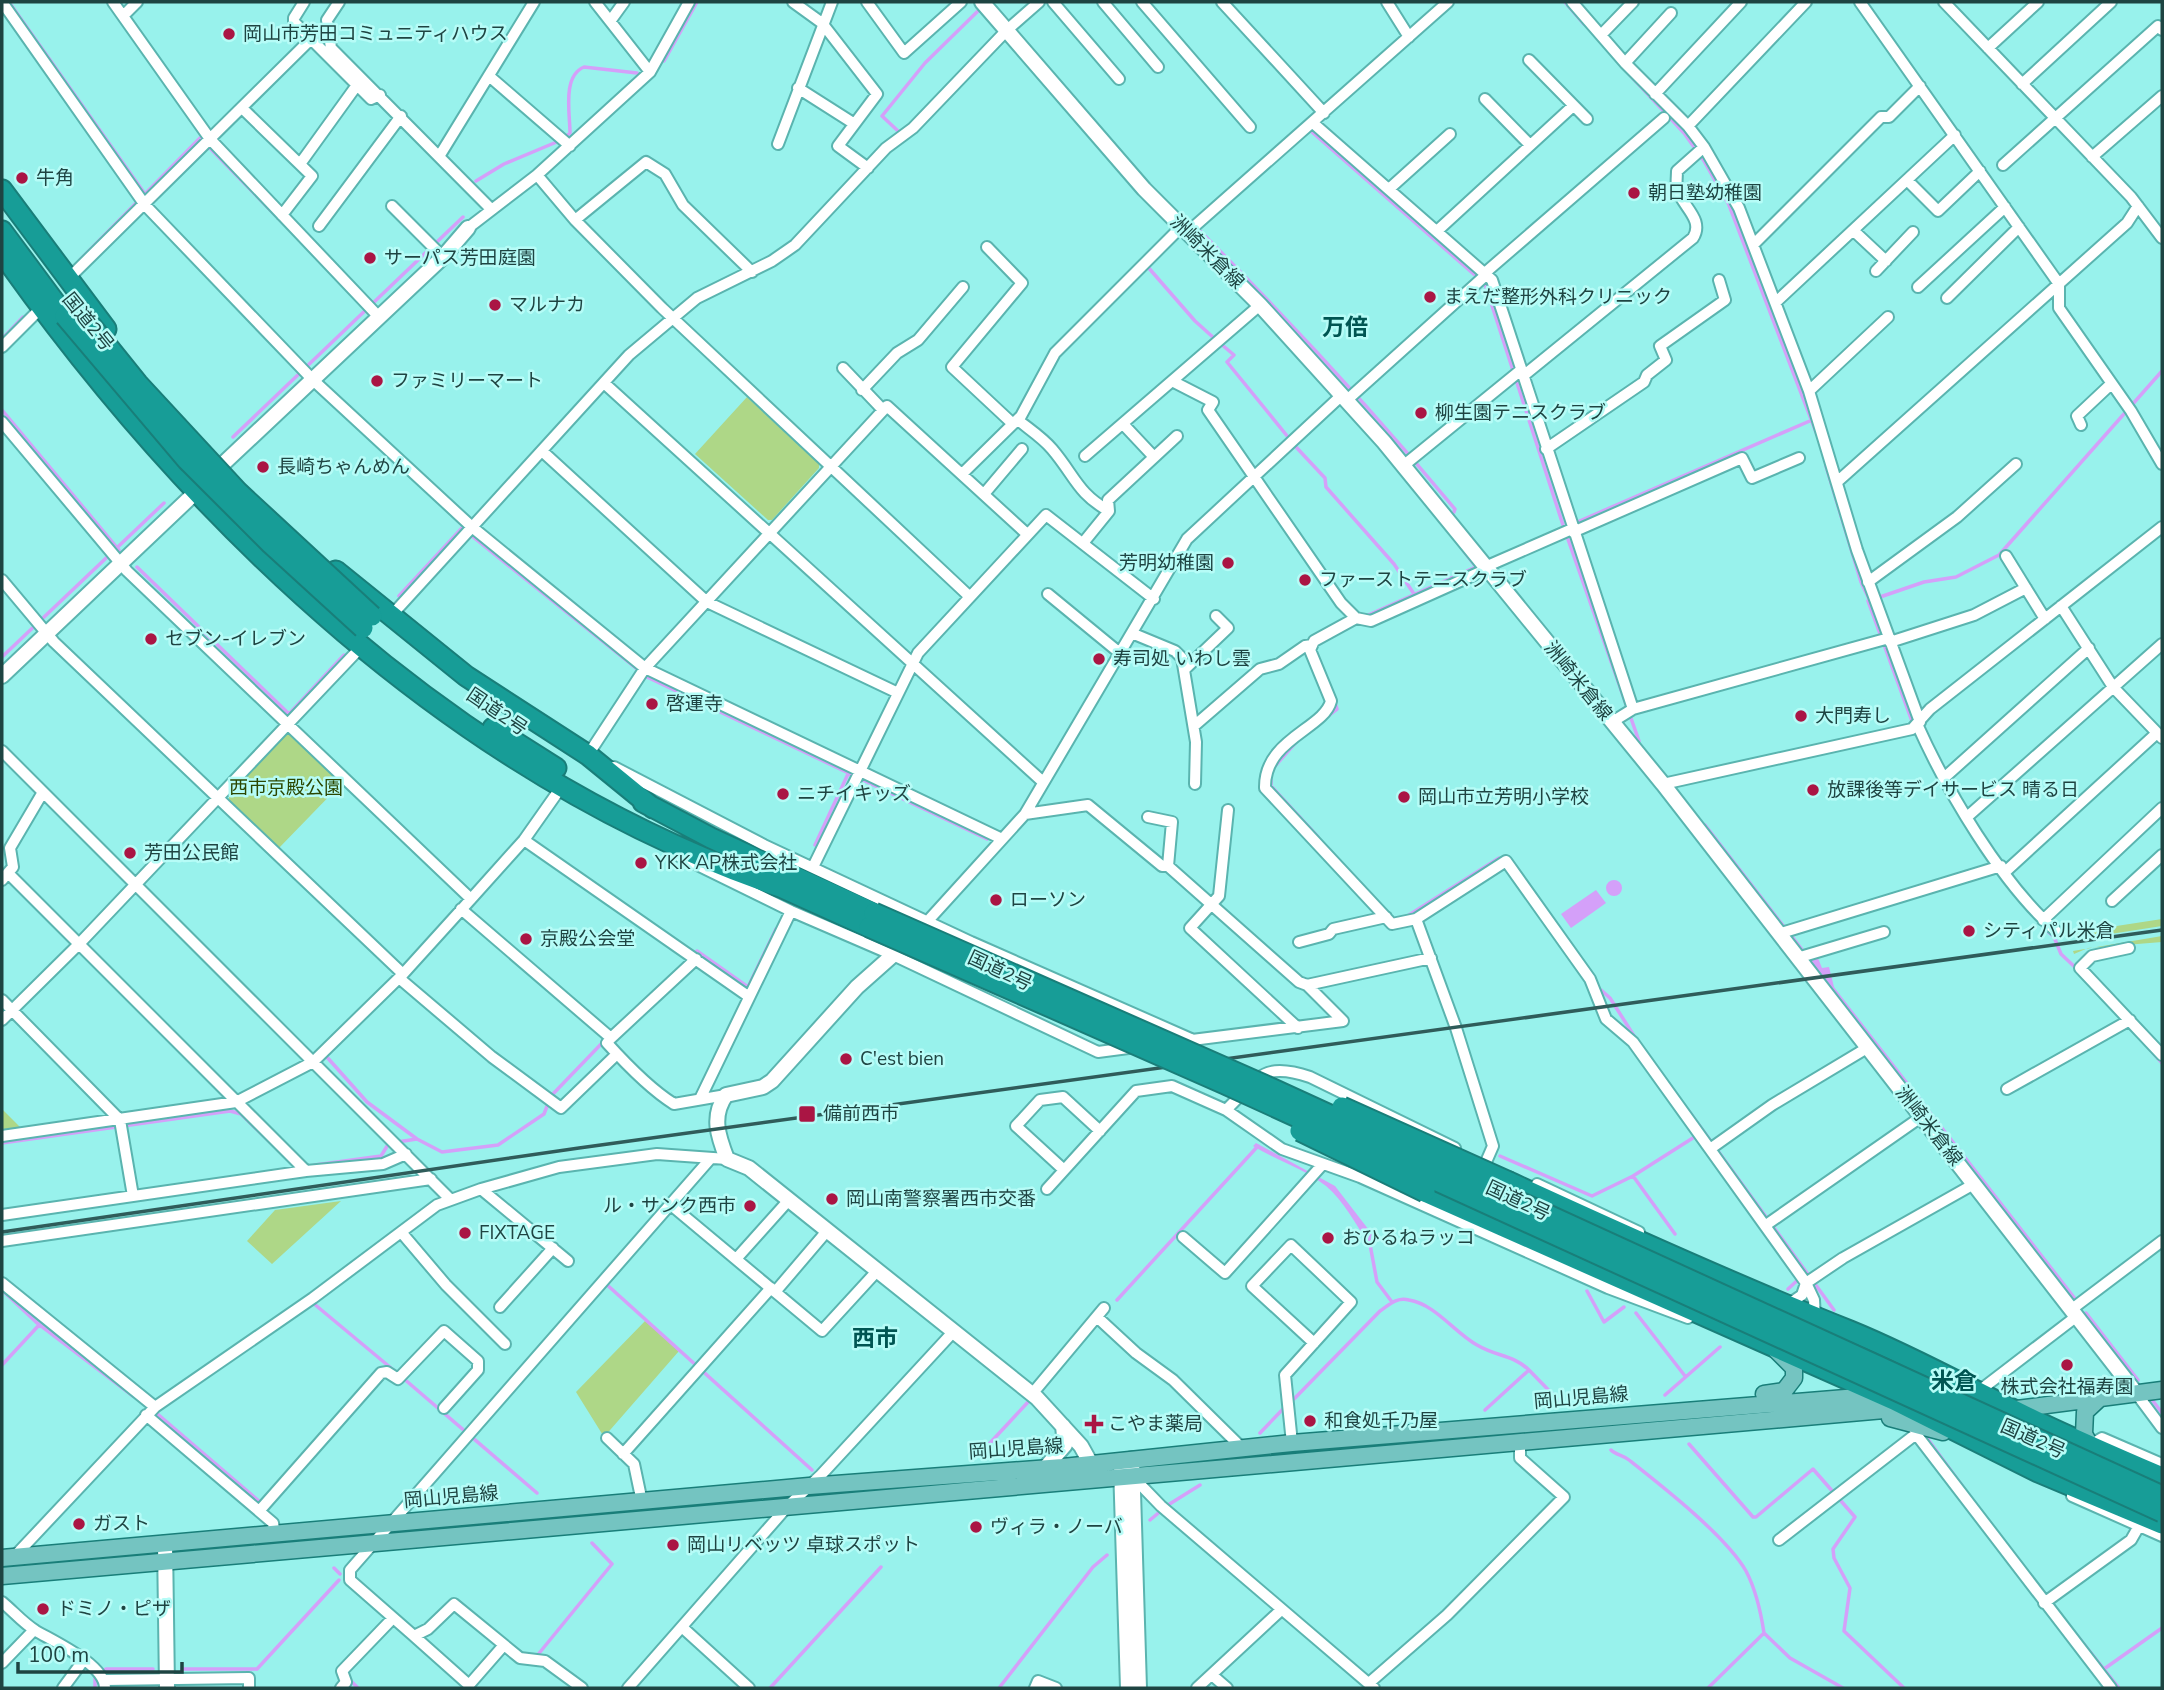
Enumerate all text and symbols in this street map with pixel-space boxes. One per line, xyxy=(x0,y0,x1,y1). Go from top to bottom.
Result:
place label: 岡山市芳田コミュニティハウス xyxy=(243,21,508,47)
marker: 岡山市芳田コミュニティハウス xyxy=(221,26,237,42)
place label: 牛角 xyxy=(36,165,74,191)
marker: 牛角 xyxy=(14,170,30,186)
place label: 朝日塾幼稚園 xyxy=(1648,180,1762,206)
marker: 朝日塾幼稚園 xyxy=(1626,185,1642,201)
street label: 洲崎米倉線 xyxy=(1164,209,1250,295)
place label: サーパス芳田庭園 xyxy=(384,245,536,271)
marker: サーパス芳田庭園 xyxy=(362,250,378,266)
place label: まえだ整形外科クリニック xyxy=(1444,284,1672,310)
street label: 国道2号 xyxy=(56,287,120,357)
marker: まえだ整形外科クリニック xyxy=(1422,289,1438,305)
place label: マルナカ xyxy=(509,292,585,318)
marker: マルナカ xyxy=(487,297,503,313)
district label: 万倍 xyxy=(1322,312,1368,343)
place label: ファミリーマート xyxy=(391,368,543,394)
marker: ファミリーマート xyxy=(369,373,385,389)
place label: 柳生園テニスクラブ xyxy=(1435,400,1606,426)
marker: 柳生園テニスクラブ xyxy=(1413,405,1429,421)
place label: 長崎ちゃんめん xyxy=(277,454,410,480)
marker: 長崎ちゃんめん xyxy=(255,459,271,475)
place label: 芳明幼稚園 xyxy=(1119,550,1214,576)
marker: 芳明幼稚園 xyxy=(1220,555,1236,571)
place label: ファーストテニスクラブ xyxy=(1319,567,1527,593)
marker: ファーストテニスクラブ xyxy=(1297,572,1313,588)
place label: セブン-イレブン xyxy=(165,626,306,652)
marker: セブン-イレブン xyxy=(143,631,159,647)
street label: 洲崎米倉線 xyxy=(1538,636,1618,726)
place label: 寿司処 いわし雲 xyxy=(1113,646,1251,672)
marker: 寿司処 いわし雲 xyxy=(1091,651,1107,667)
street label: 国道2号 xyxy=(461,682,533,742)
place label: 啓運寺 xyxy=(666,691,723,717)
marker: 啓運寺 xyxy=(644,696,660,712)
place label: 大門寿し xyxy=(1815,703,1891,729)
marker: 大門寿し xyxy=(1793,708,1809,724)
park label: 西市京殿公園 xyxy=(229,775,343,801)
place label: 放課後等デイサービス 晴る日 xyxy=(1827,777,2079,803)
place label: ニチイキッズ xyxy=(797,781,911,807)
marker: 放課後等デイサービス 晴る日 xyxy=(1805,782,1821,798)
place label: 岡山市立芳明小学校 xyxy=(1418,784,1589,810)
marker: ニチイキッズ xyxy=(775,786,791,802)
marker: 岡山市立芳明小学校 xyxy=(1396,789,1412,805)
place label: 芳田公民館 xyxy=(144,840,239,866)
marker: 芳田公民館 xyxy=(122,845,138,861)
place label: YKK AP株式会社 xyxy=(654,850,797,876)
marker: YKK AP株式会社 xyxy=(633,855,649,871)
place label: ローソン xyxy=(1010,887,1086,913)
marker: ローソン xyxy=(988,892,1004,908)
place label: シティパル米倉 xyxy=(1983,918,2115,944)
marker: シティパル米倉 xyxy=(1961,923,1977,939)
place label: 京殿公会堂 xyxy=(540,926,635,952)
marker: 京殿公会堂 xyxy=(518,931,534,947)
street label: 国道2号 xyxy=(964,945,1036,997)
place label: C'est bien xyxy=(860,1046,944,1072)
marker: C'est bien xyxy=(838,1051,854,1067)
street label: 洲崎米倉線 xyxy=(1890,1081,1968,1171)
place label: 備前西市 xyxy=(823,1101,899,1127)
marker: 備前西市 xyxy=(797,1104,817,1124)
street label: 国道2号 xyxy=(1482,1175,1554,1227)
place label: 岡山南警察署西市交番 xyxy=(846,1186,1036,1212)
marker: 岡山南警察署西市交番 xyxy=(824,1191,840,1207)
place label: ル・サンク西市 xyxy=(603,1193,736,1219)
marker: ル・サンク西市 xyxy=(742,1198,758,1214)
place label: FIXTAGE xyxy=(479,1220,555,1246)
marker: FIXTAGE xyxy=(457,1225,473,1241)
place label: おひるねラッコ xyxy=(1342,1225,1475,1251)
marker: おひるねラッコ xyxy=(1320,1230,1336,1246)
district label: 西市 xyxy=(852,1323,898,1354)
marker: 株式会社福寿園 xyxy=(2059,1357,2075,1373)
district label: 米倉 xyxy=(1931,1366,1977,1397)
place label: 株式会社福寿園 xyxy=(2000,1374,2134,1400)
street label: 岡山児島線 xyxy=(1533,1381,1629,1415)
place label: 和食処千乃屋 xyxy=(1324,1408,1438,1434)
place label: こやま薬局 xyxy=(1108,1411,1203,1437)
marker: 和食処千乃屋 xyxy=(1302,1413,1318,1429)
street label: 国道2号 xyxy=(1996,1413,2070,1465)
marker: こやま薬局 xyxy=(1086,1416,1102,1432)
street label: 岡山児島線 xyxy=(968,1433,1064,1465)
street label: 岡山児島線 xyxy=(403,1480,499,1514)
place label: ガスト xyxy=(93,1511,150,1537)
place label: ヴィラ・ノーバ xyxy=(990,1514,1123,1540)
marker: ガスト xyxy=(71,1516,87,1532)
marker: ヴィラ・ノーバ xyxy=(968,1519,984,1535)
place label: 岡山リベッツ 卓球スポット xyxy=(687,1532,920,1558)
marker: 岡山リベッツ 卓球スポット xyxy=(665,1537,681,1553)
place label: ドミノ・ピザ xyxy=(57,1596,171,1622)
marker: ドミノ・ピザ xyxy=(35,1601,51,1617)
scale bar xyxy=(18,1630,182,1674)
text: 100 m xyxy=(28,1641,89,1669)

